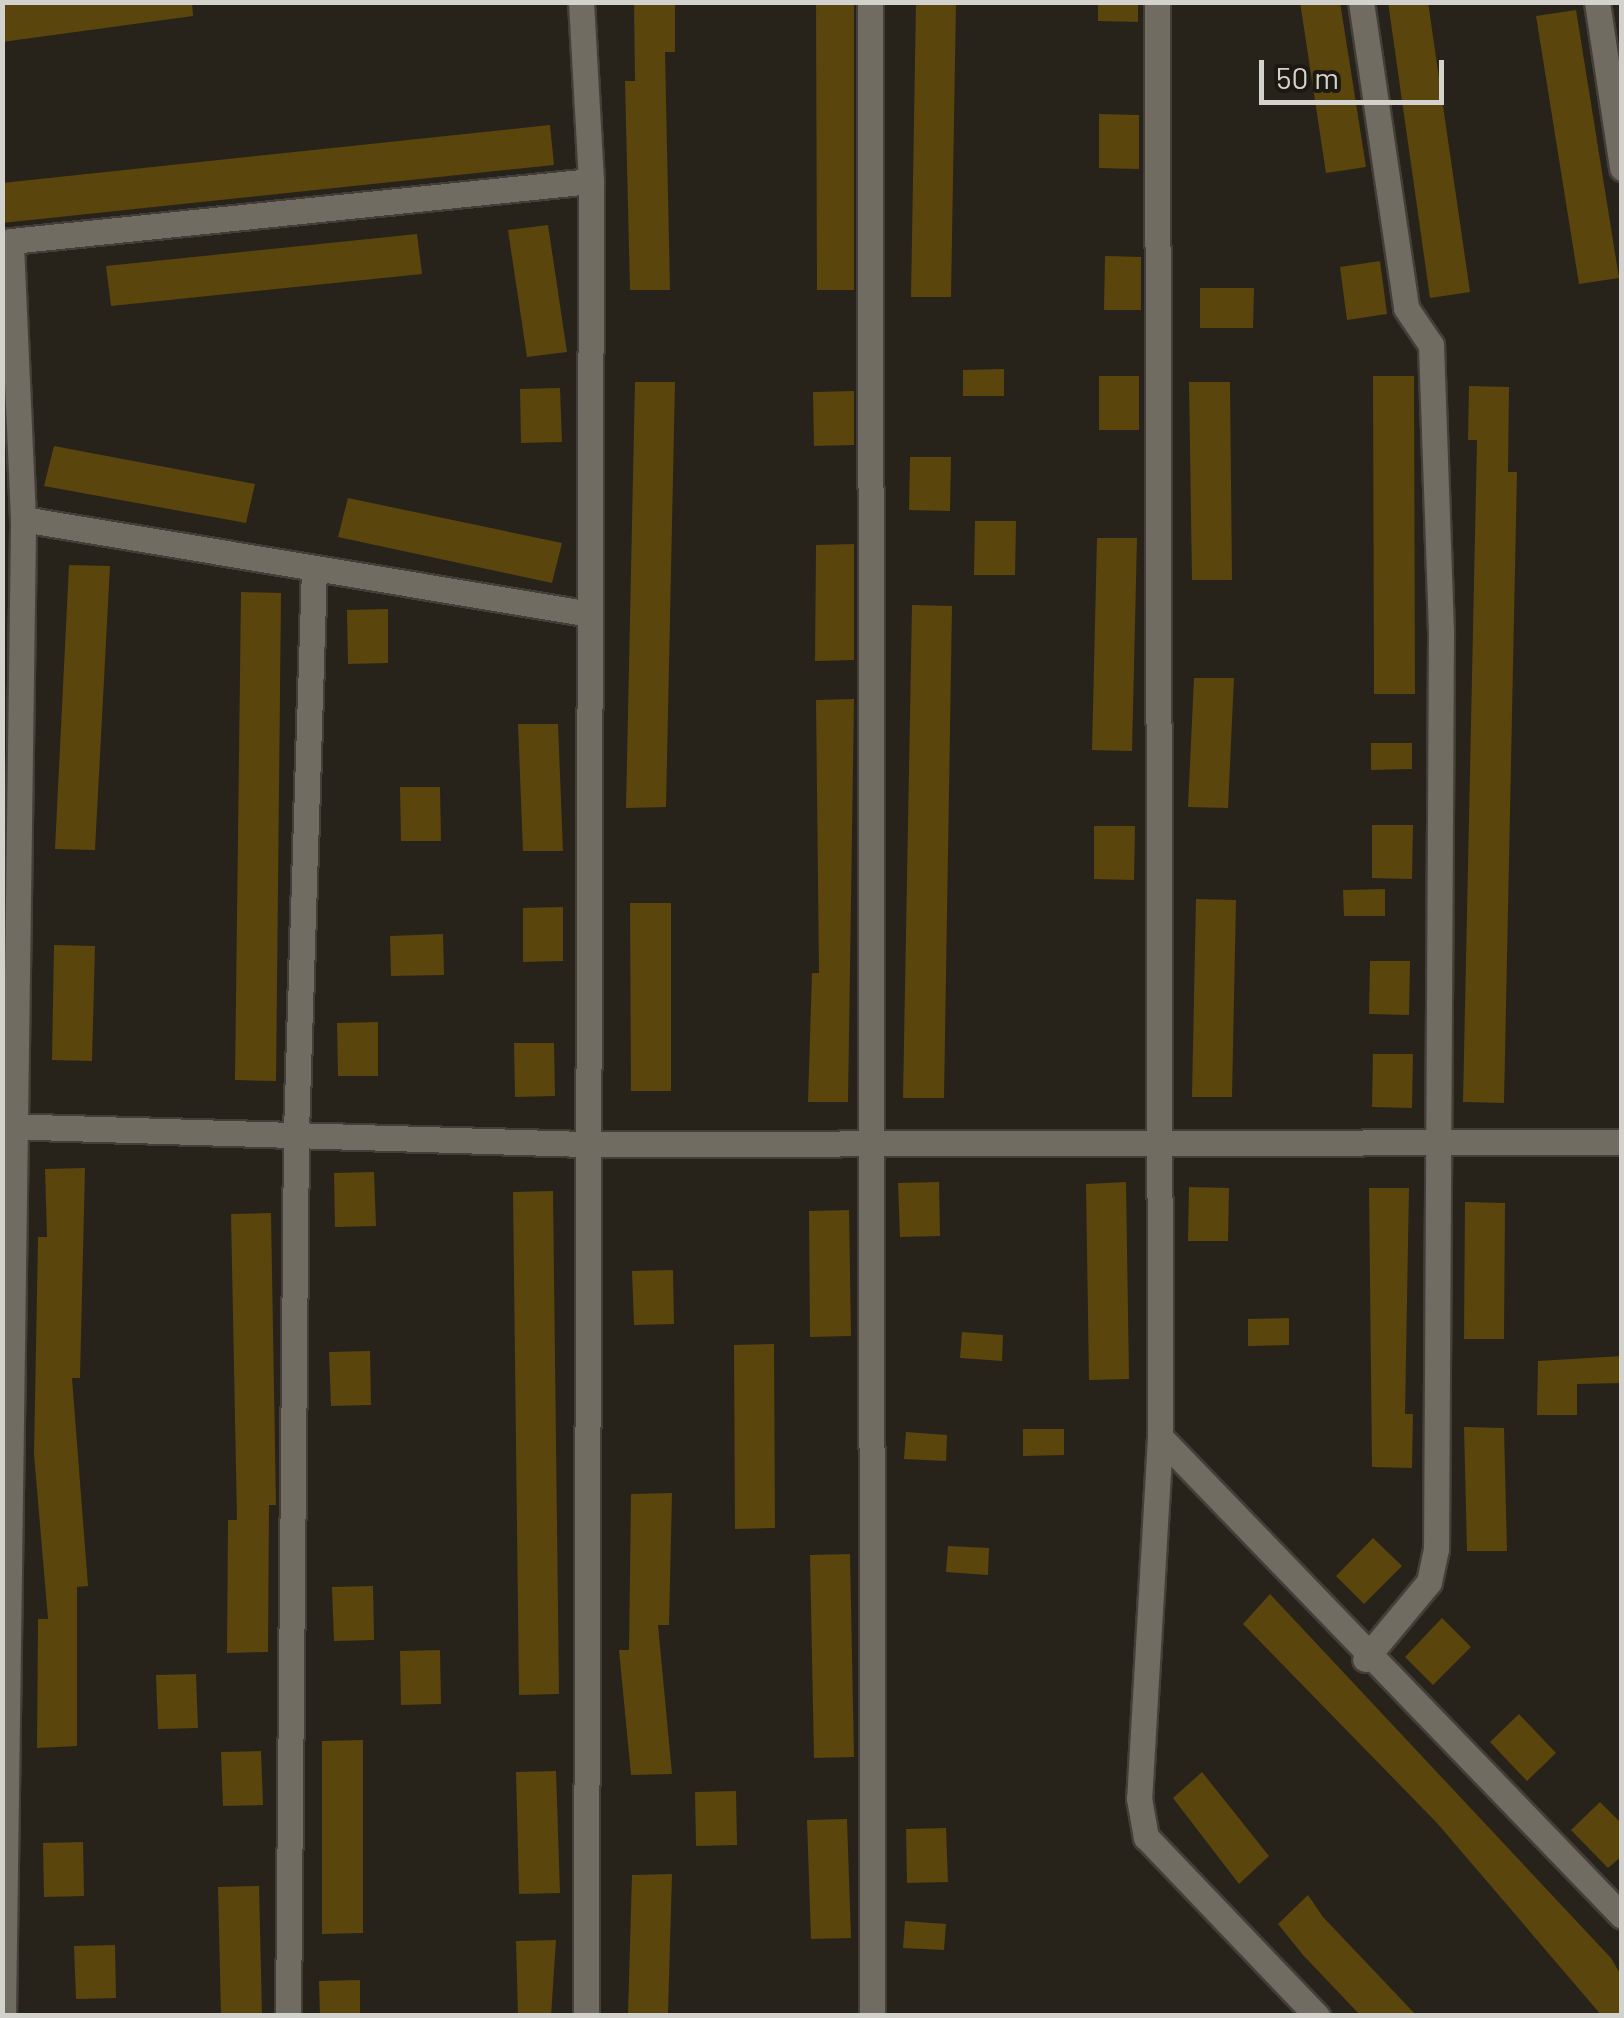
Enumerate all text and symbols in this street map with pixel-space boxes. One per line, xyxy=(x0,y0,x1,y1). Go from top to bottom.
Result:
scale bar xyxy=(1264,40,1449,102)
text: 50 m xyxy=(1276,59,1339,95)

